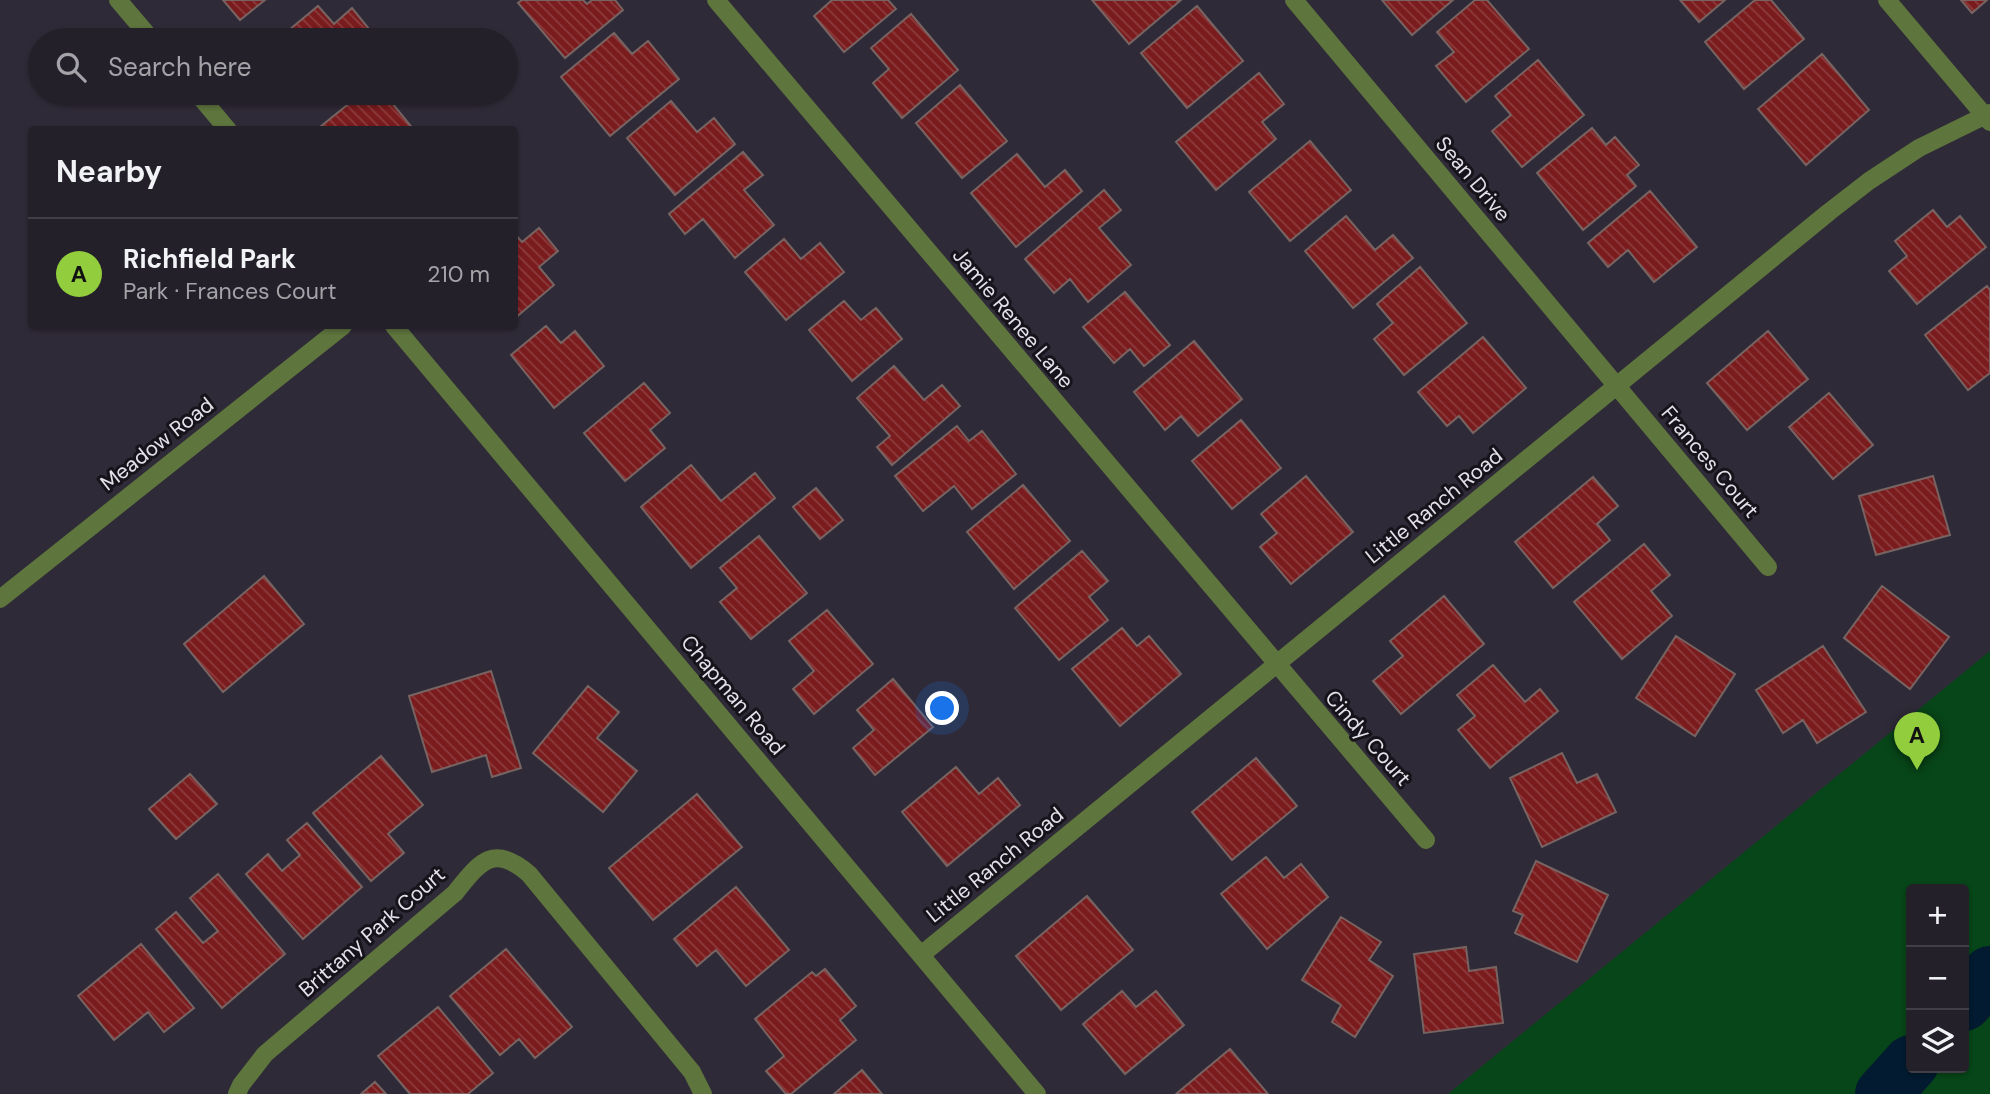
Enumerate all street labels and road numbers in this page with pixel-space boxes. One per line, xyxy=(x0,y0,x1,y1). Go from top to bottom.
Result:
street label: Sean Drive xyxy=(1429,131,1517,227)
street label: Jamie Renee Lane xyxy=(946,242,1080,394)
street label: Meadow Road xyxy=(95,391,219,497)
street label: Frances Court xyxy=(1655,400,1765,524)
street label: Little Ranch Road xyxy=(1360,442,1508,570)
street label: Chapman Road xyxy=(675,629,791,761)
street label: Cindy Court xyxy=(1319,684,1417,792)
street label: Little Ranch Road xyxy=(921,801,1069,929)
street label: Brittany Park Court xyxy=(293,861,451,1003)

